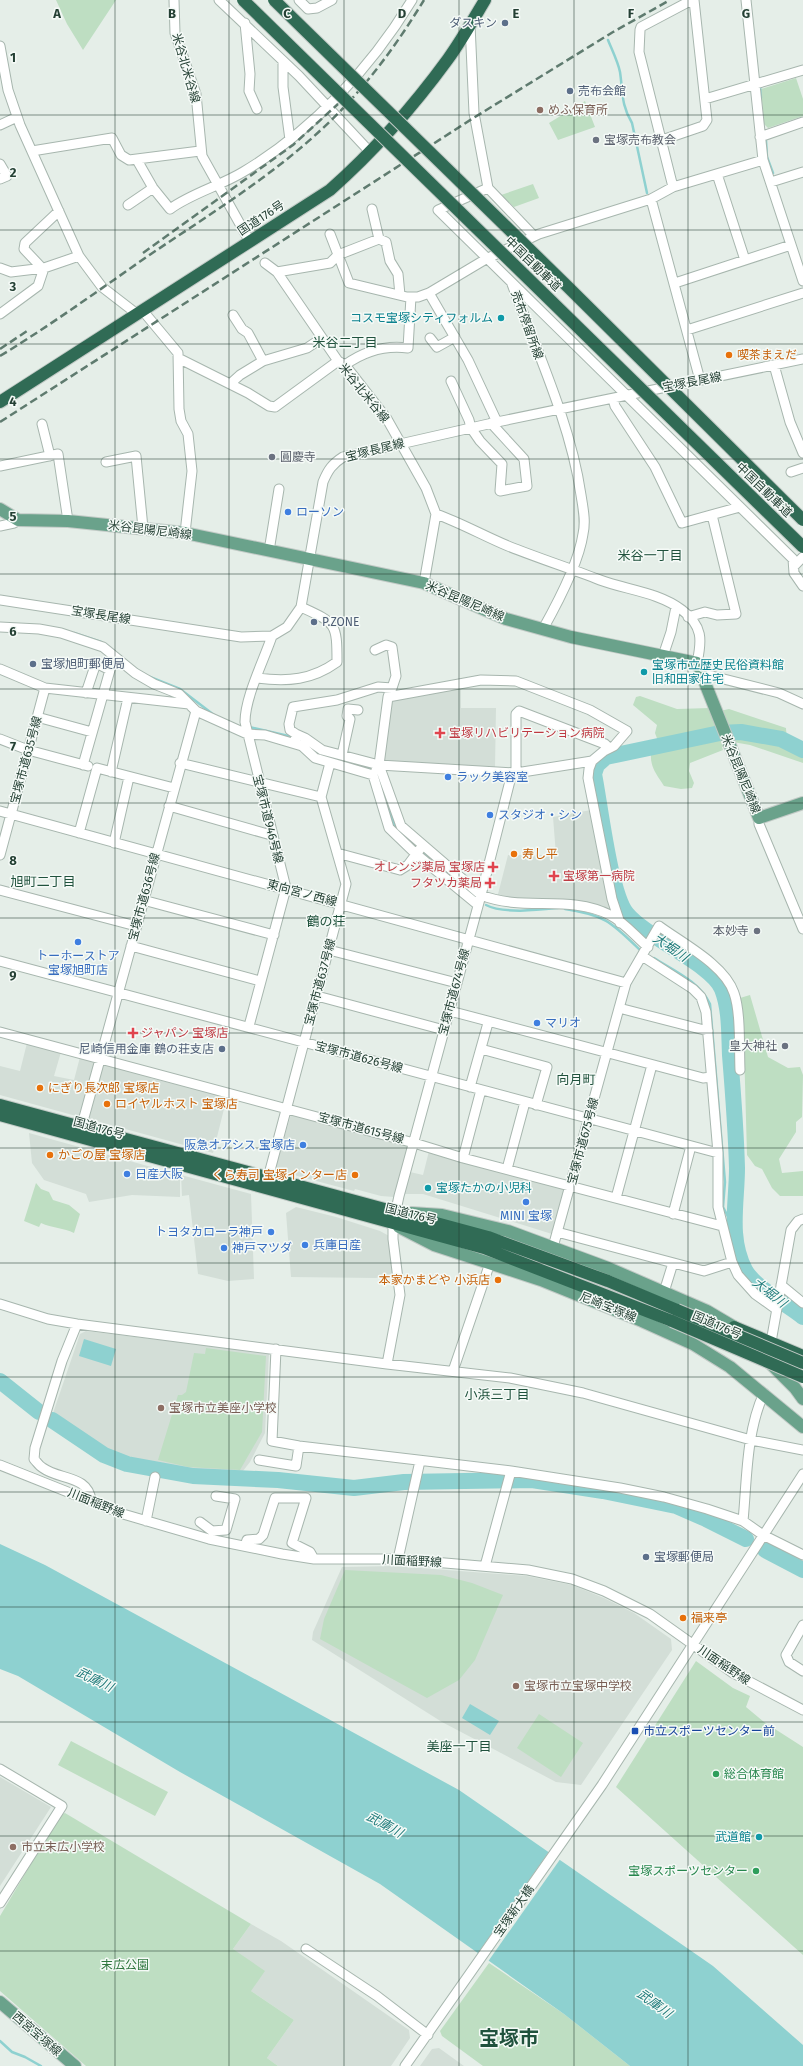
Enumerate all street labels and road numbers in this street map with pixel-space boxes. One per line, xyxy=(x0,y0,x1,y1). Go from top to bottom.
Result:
street label: 米谷北米谷線 xyxy=(169,31,203,105)
street label: 国道176号 xyxy=(235,198,287,238)
street label: 中国自動車道 xyxy=(502,234,564,294)
street label: 売布停留所線 xyxy=(508,289,546,361)
street label: 米谷北米谷線 xyxy=(336,361,392,425)
street label: 宝塚長尾線 xyxy=(661,369,723,395)
street label: 宝塚長尾線 xyxy=(344,436,406,464)
street label: 中国自動車道 xyxy=(733,460,795,520)
street label: 米谷昆陽尼崎線 xyxy=(107,518,193,542)
street label: 米谷昆陽尼崎線 xyxy=(424,578,506,624)
street label: 宝塚長尾線 xyxy=(70,603,132,627)
street label: 宝塚市道635号線 xyxy=(8,715,44,805)
street label: 米谷昆陽尼崎線 xyxy=(719,732,763,816)
street label: 宝塚市道946号線 xyxy=(250,773,286,865)
street label: 宝塚市道636号線 xyxy=(126,851,162,943)
street label: 東向宮ノ西線 xyxy=(265,877,339,909)
street label: 宝塚市道637号線 xyxy=(302,937,338,1027)
street label: 宝塚市道674号線 xyxy=(436,947,472,1037)
street label: 宝塚市道626号線 xyxy=(313,1039,405,1075)
street label: 宝塚市道675号線 xyxy=(565,1096,601,1186)
street label: 宝塚市道615号線 xyxy=(316,1110,406,1146)
street label: 国道176号 xyxy=(72,1114,126,1142)
street label: 国道176号 xyxy=(384,1201,438,1227)
street label: 尼崎宝塚線 xyxy=(578,1289,638,1325)
street label: 国道176号 xyxy=(690,1308,744,1342)
street label: 川面稲野線 xyxy=(66,1485,126,1521)
street label: 川面稲野線 xyxy=(382,1552,442,1570)
street label: 川面稲野線 xyxy=(695,1642,753,1688)
street label: 宝塚新大橋 xyxy=(491,1882,537,1940)
street label: 西宮宝塚線 xyxy=(10,2009,64,2059)

